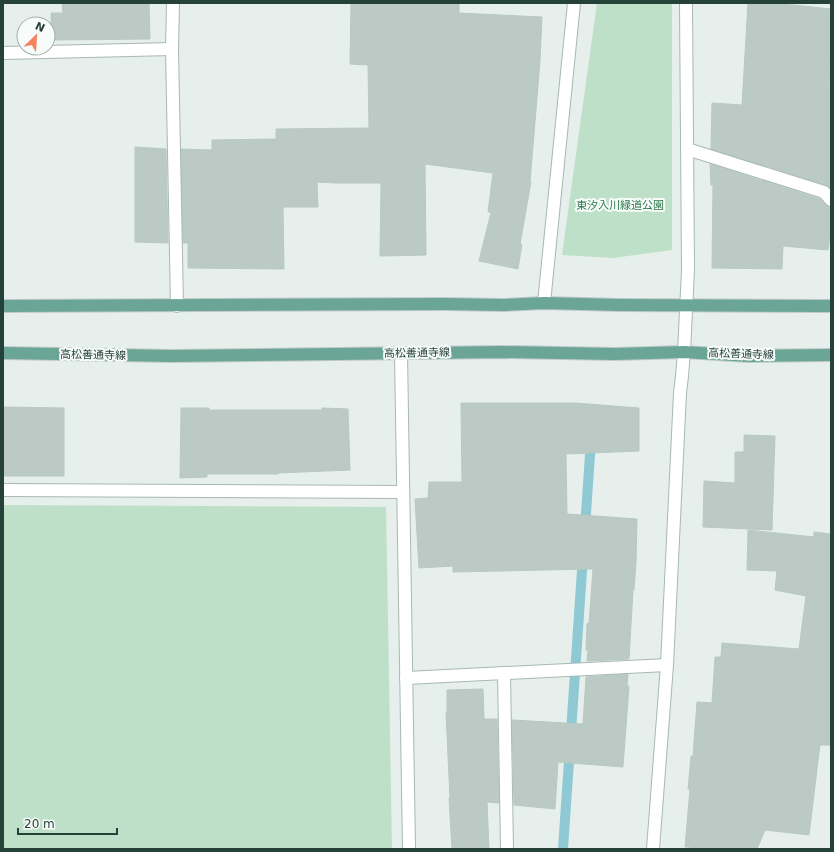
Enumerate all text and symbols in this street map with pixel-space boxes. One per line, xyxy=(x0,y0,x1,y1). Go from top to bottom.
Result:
north arrow xyxy=(16,16,56,56)
text: N xyxy=(33,20,47,35)
park label: 東汐入川緑道公園 xyxy=(576,199,664,212)
street label: 高松善通寺線 xyxy=(384,346,450,360)
street label: 高松善通寺線 xyxy=(708,346,774,362)
street label: 高松善通寺線 xyxy=(60,348,126,362)
scale bar xyxy=(18,810,117,836)
text: 20 m xyxy=(24,817,55,831)

